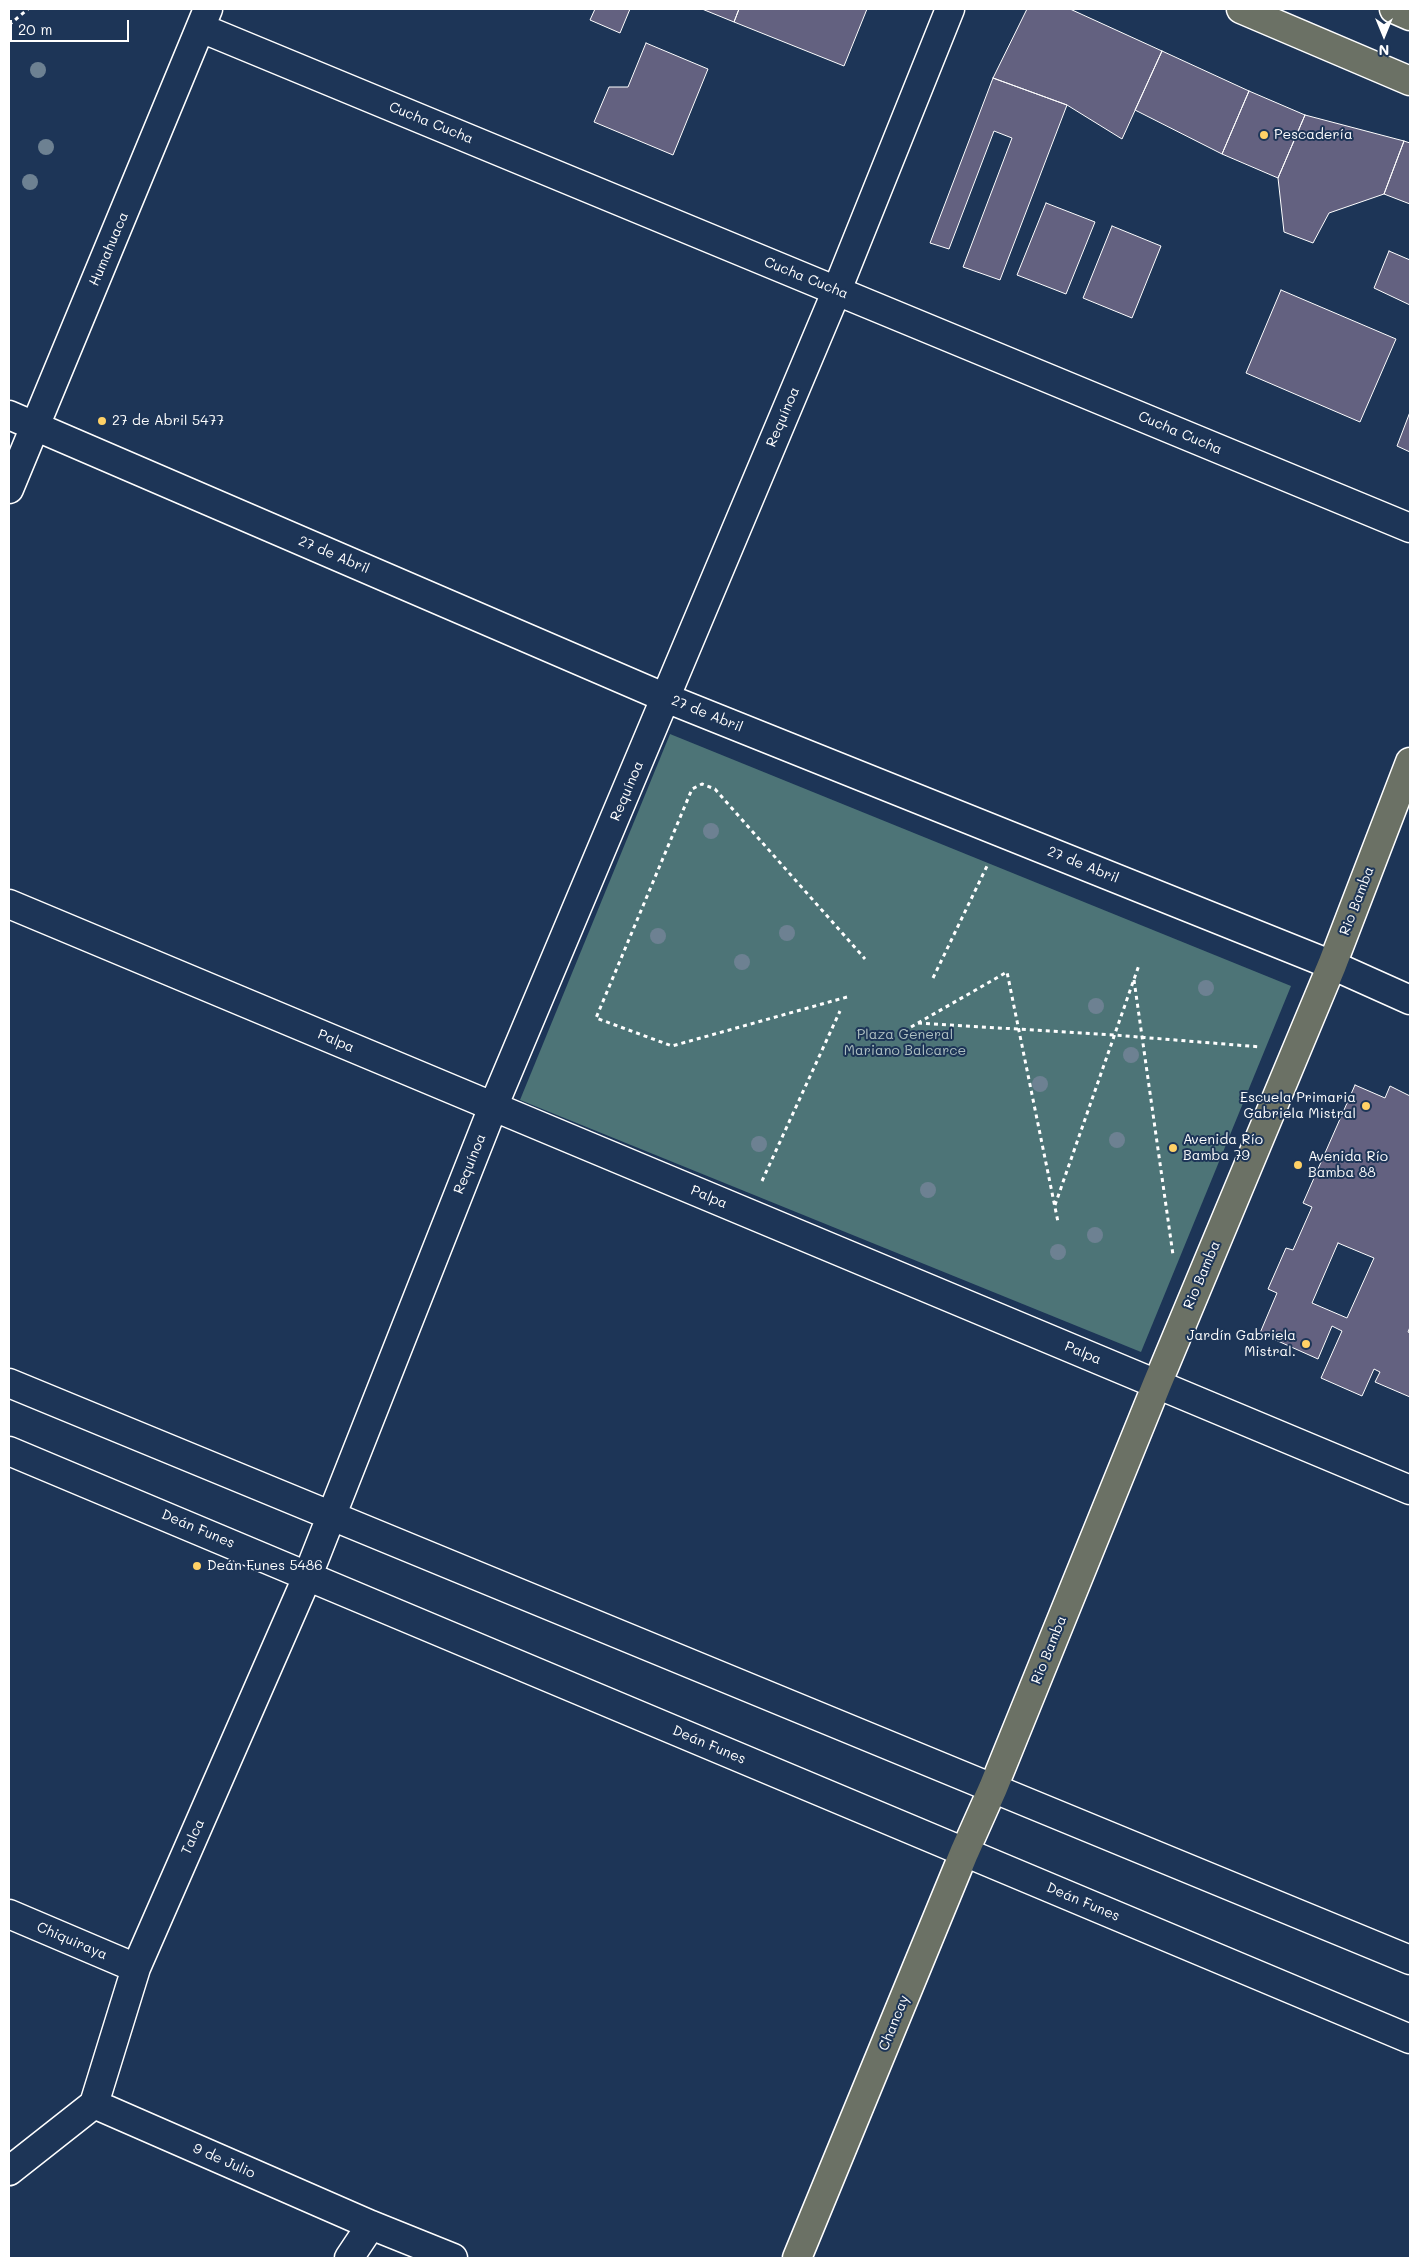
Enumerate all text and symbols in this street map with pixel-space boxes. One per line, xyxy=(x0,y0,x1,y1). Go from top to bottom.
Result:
scale bar xyxy=(12,10,131,42)
north arrow xyxy=(1359,10,1409,60)
text: 20 m xyxy=(18,19,52,39)
text: N xyxy=(1379,41,1389,60)
street label: Cucha Cucha xyxy=(386,98,476,148)
place label: Pescadería xyxy=(1274,127,1353,143)
marker: Pescadería xyxy=(1258,129,1270,141)
street label: Humahuaca xyxy=(86,209,132,289)
street label: Cucha Cucha xyxy=(761,253,851,303)
street label: Requínoa xyxy=(763,385,803,449)
street label: Cucha Cucha xyxy=(1136,408,1224,458)
place label: 27 de Abril 5477 xyxy=(112,413,224,429)
marker: 27 de Abril 5477 xyxy=(96,415,108,427)
street label: 27 de Abril xyxy=(296,533,372,577)
street label: 27 de Abril xyxy=(669,692,745,736)
street label: Requínoa xyxy=(607,759,647,823)
street label: 27 de Abril xyxy=(1045,843,1121,887)
street label: Rio Bamba xyxy=(1336,864,1378,938)
street label: Palpa xyxy=(315,1026,357,1056)
park label: Plaza General Mariano Balcarce xyxy=(844,1027,966,1060)
place label: Escuela Primaria Gabriela Mistral xyxy=(1240,1090,1356,1122)
marker: Escuela Primaria Gabriela Mistral xyxy=(1360,1100,1372,1112)
street label: Requínoa xyxy=(450,1131,490,1197)
place label: Avenida Río Bamba 79 xyxy=(1183,1132,1263,1164)
marker: Avenida Río Bamba 79 xyxy=(1167,1142,1179,1154)
place label: Avenida Río Bamba 88 xyxy=(1308,1149,1388,1182)
marker: Avenida Río Bamba 88 xyxy=(1292,1159,1304,1171)
street label: Palpa xyxy=(688,1182,730,1212)
street label: Rio Bamba xyxy=(1180,1238,1224,1312)
place label: Jardín Gabriela Mistral. xyxy=(1187,1328,1296,1360)
street label: Palpa xyxy=(1062,1338,1104,1368)
marker: Jardín Gabriela Mistral. xyxy=(1300,1338,1312,1350)
street label: Deán Funes xyxy=(159,1506,237,1552)
place label: Deán Funes 5486 xyxy=(207,1558,323,1574)
marker: Deán Funes 5486 xyxy=(191,1560,203,1572)
street label: Rio Bamba xyxy=(1028,1613,1070,1687)
street label: Deán Funes xyxy=(670,1722,748,1768)
street label: Talca xyxy=(178,1817,208,1857)
street label: Deán Funes xyxy=(1044,1879,1122,1925)
street label: Chiquiraya xyxy=(34,1919,110,1963)
street label: Chancay xyxy=(875,1993,913,2053)
street label: 9 de Julio xyxy=(190,2140,258,2182)

